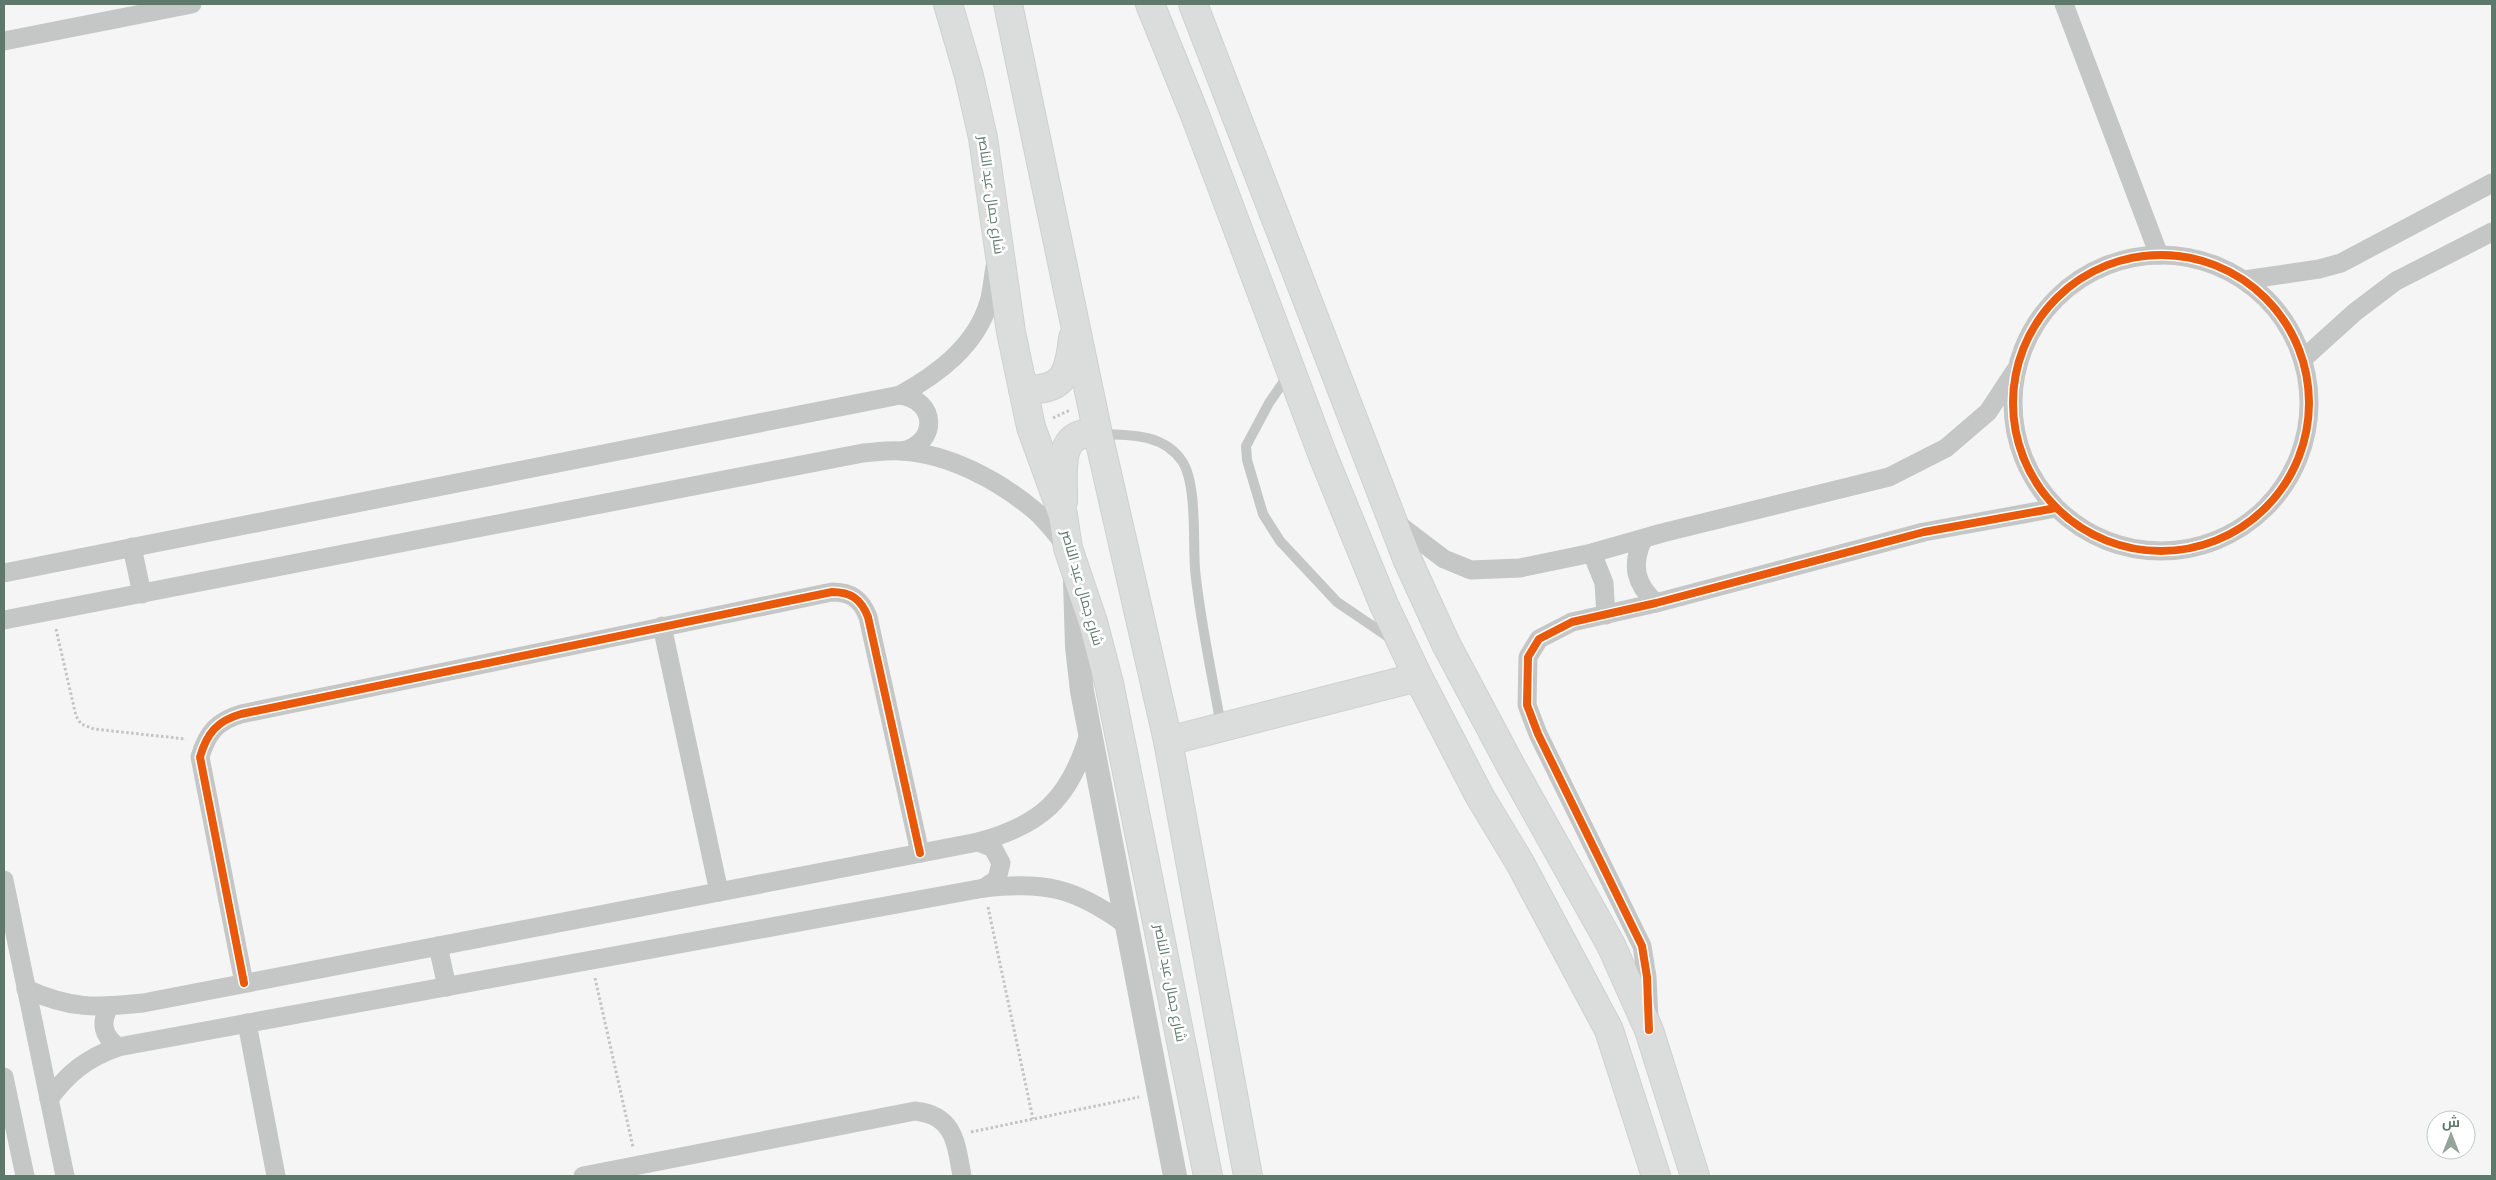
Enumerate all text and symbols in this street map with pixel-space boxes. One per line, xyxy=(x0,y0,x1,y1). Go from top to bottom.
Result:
street label: شارع جمال عبد الناصر xyxy=(973,133,1009,256)
street label: شارع جمال عبد الناصر xyxy=(1056,527,1108,648)
street label: شارع جمال عبد الناصر xyxy=(1149,922,1191,1043)
north arrow xyxy=(2426,1110,2476,1160)
text: ش xyxy=(2442,1113,2460,1132)

